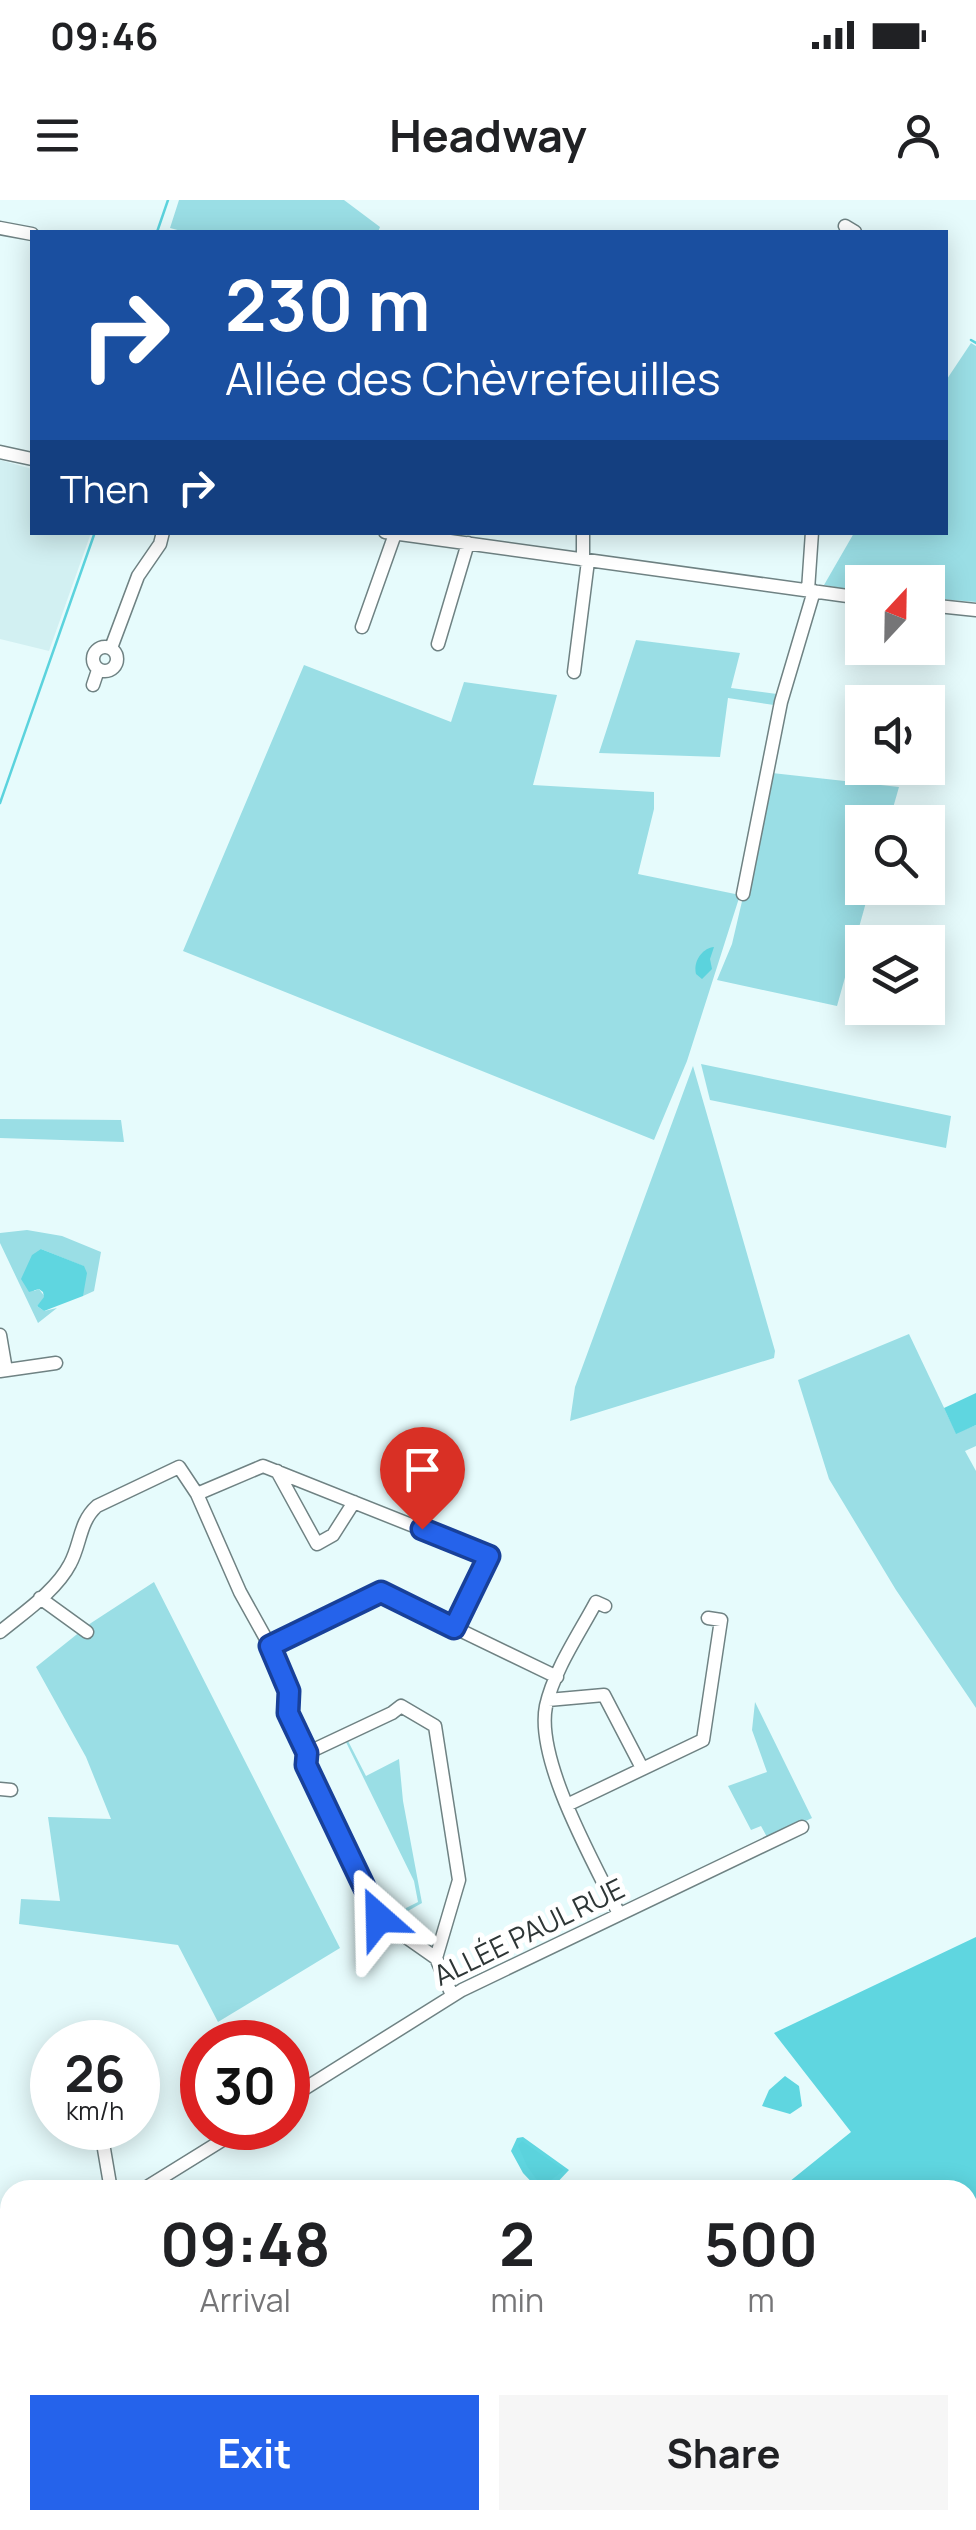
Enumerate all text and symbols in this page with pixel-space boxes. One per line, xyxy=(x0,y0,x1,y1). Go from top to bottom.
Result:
text: 09:46 xyxy=(50,9,158,61)
text: Headway xyxy=(389,104,587,166)
icon: menu xyxy=(30,108,85,163)
icon: person xyxy=(891,108,946,163)
text: 230 m xyxy=(225,256,430,352)
icon: right xyxy=(60,270,190,400)
text: Allée des Chèvrefeuilles xyxy=(225,347,721,409)
icon: right xyxy=(169,460,224,515)
text: Then xyxy=(60,462,149,514)
north arrow xyxy=(845,565,945,665)
map controls xyxy=(845,565,945,1025)
button: sound xyxy=(845,685,945,785)
button: search xyxy=(845,805,945,905)
button: layers xyxy=(845,925,945,1025)
pin xyxy=(380,1427,465,1530)
icon: arrive xyxy=(395,1442,450,1497)
position arrow xyxy=(327,1866,431,1970)
street label: ALLÉE PAUL RUE xyxy=(427,1868,630,1994)
speed limit sign: 30 xyxy=(180,2020,310,2150)
text: 26 xyxy=(65,2039,125,2107)
text: km/h xyxy=(66,2093,124,2128)
text: 09:48 xyxy=(160,2202,331,2284)
text: 2 xyxy=(499,2202,535,2284)
text: 500 xyxy=(704,2202,818,2284)
text: Arrival xyxy=(200,2278,291,2322)
text: min xyxy=(490,2278,544,2322)
text: m xyxy=(747,2278,775,2322)
button: Exit xyxy=(30,2395,479,2510)
button: Share xyxy=(499,2395,948,2510)

